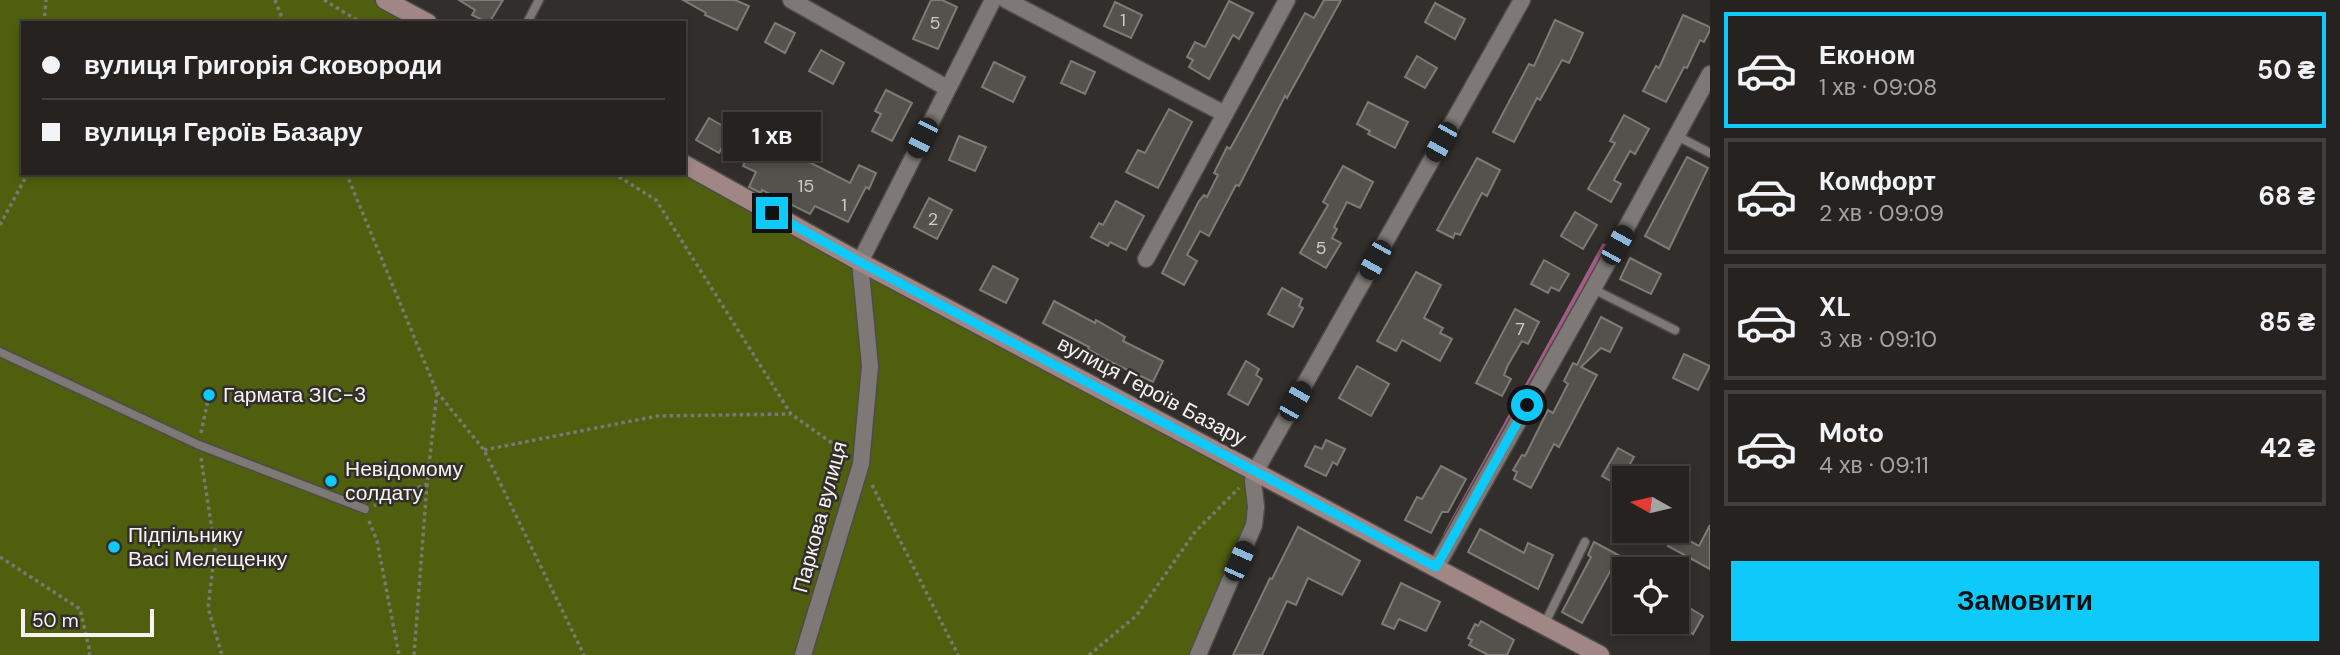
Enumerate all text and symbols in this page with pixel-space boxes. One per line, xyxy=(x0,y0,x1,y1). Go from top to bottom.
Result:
house number: 1 xyxy=(1120,8,1126,32)
house number: 5 xyxy=(930,11,940,35)
text: Економ xyxy=(1819,38,1915,72)
icon: car xyxy=(1735,39,1798,102)
text: вулиця Григорія Сковороди xyxy=(84,48,442,82)
text: 50 ₴ xyxy=(2257,53,2315,87)
text: 1 хв · 09:08 xyxy=(1819,72,1937,102)
callout: 1 хв xyxy=(723,111,821,160)
text: вулиця Героїв Базару xyxy=(84,115,363,149)
car xyxy=(904,115,941,161)
car xyxy=(1422,119,1461,165)
text: 1 хв xyxy=(752,121,792,151)
text: Комфорт xyxy=(1819,164,1936,198)
icon: car xyxy=(1735,165,1798,228)
house number: 15 xyxy=(798,174,814,198)
text: 68 ₴ xyxy=(2259,179,2315,213)
house number: 1 xyxy=(841,193,847,217)
route end xyxy=(756,197,788,229)
text: 2 хв · 09:09 xyxy=(1819,198,1944,228)
house number: 2 xyxy=(928,207,938,231)
car xyxy=(1598,222,1637,268)
house number: 5 xyxy=(1316,236,1326,260)
car xyxy=(1356,237,1395,283)
text: XL xyxy=(1819,290,1851,324)
icon: car xyxy=(1735,291,1798,354)
text: 85 ₴ xyxy=(2259,305,2315,339)
house number: 7 xyxy=(1515,317,1525,341)
text: 3 хв · 09:10 xyxy=(1819,324,1937,354)
street label: вулиця Героїв Базару xyxy=(1053,329,1252,453)
car xyxy=(1276,378,1315,424)
place label: Гармата ЗІС-3 xyxy=(223,381,366,409)
marker: Гармата ЗІС-3 xyxy=(201,387,217,403)
route start xyxy=(1511,389,1543,421)
text: Moto xyxy=(1819,416,1884,450)
icon: car xyxy=(1735,417,1798,480)
text: 42 ₴ xyxy=(2260,431,2315,465)
street label: Паркова вулиця xyxy=(786,438,854,596)
text: 4 хв · 09:11 xyxy=(1819,450,1929,480)
place label: Невідомому солдату xyxy=(345,455,463,507)
north arrow xyxy=(1612,466,1689,542)
map controls xyxy=(1612,466,1689,634)
marker: Невідомому солдату xyxy=(323,473,339,489)
place label: Підпільнику Васі Мелещенку xyxy=(128,521,288,573)
car xyxy=(1221,538,1258,584)
marker: Підпільнику Васі Мелещенку xyxy=(106,539,122,555)
button: locate xyxy=(1612,557,1689,634)
button: Замовити xyxy=(1731,561,2319,641)
scale bar xyxy=(21,606,154,638)
text: 50 m xyxy=(32,608,79,633)

